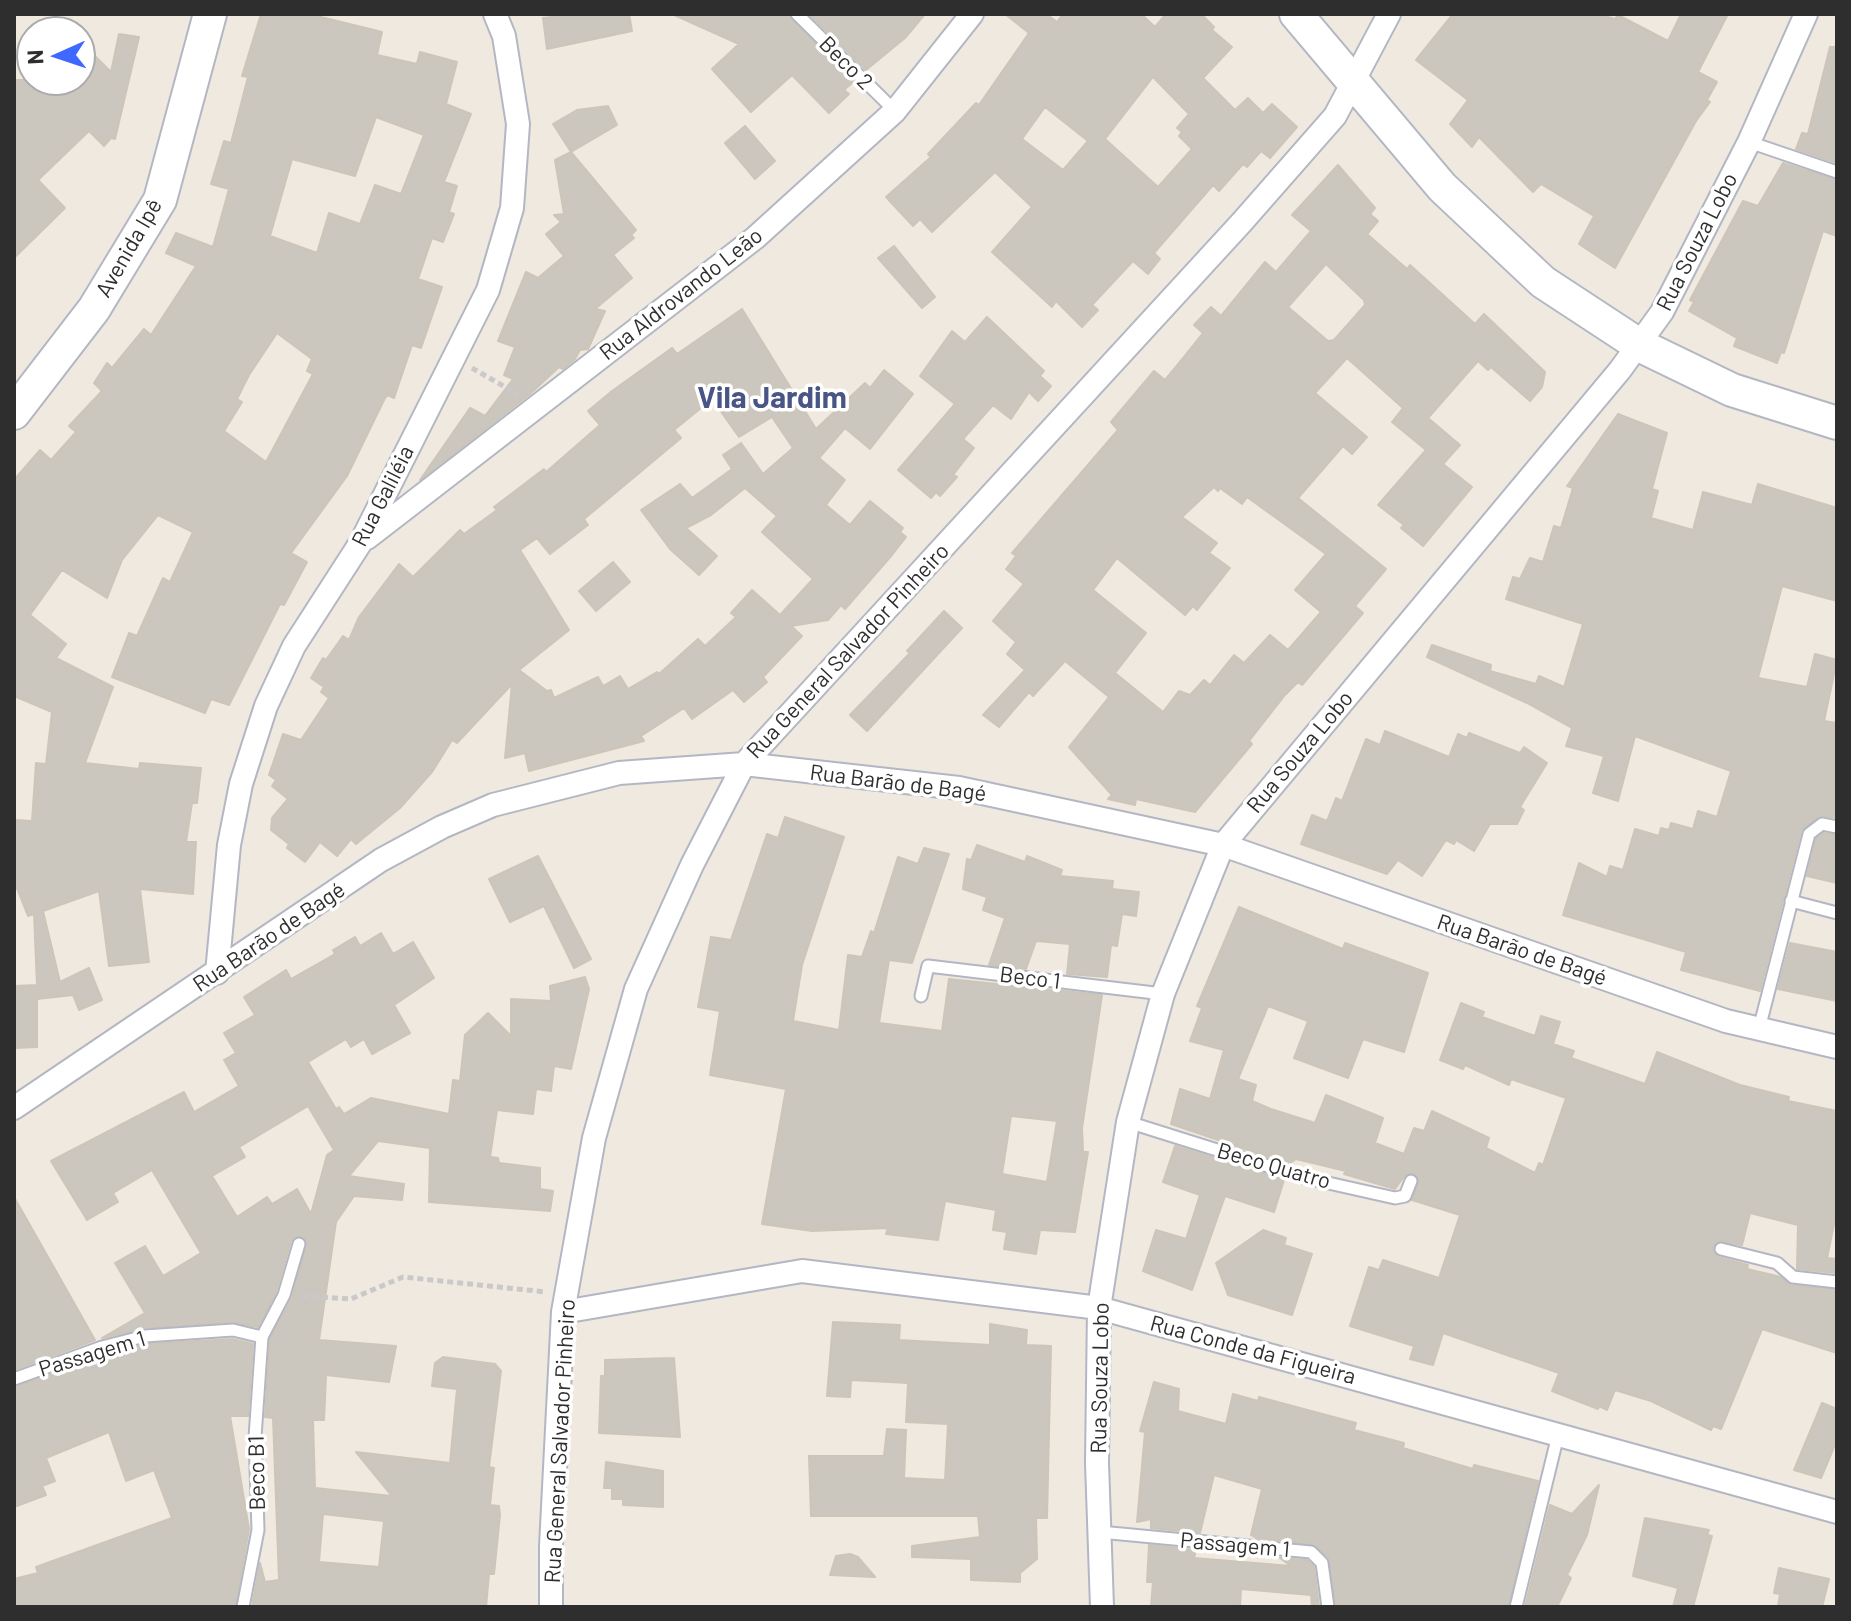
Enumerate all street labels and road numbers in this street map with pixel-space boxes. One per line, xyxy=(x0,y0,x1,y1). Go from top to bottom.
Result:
street label: Beco 2 xyxy=(814,31,878,95)
street label: Rua Souza Lobo xyxy=(1651,169,1743,315)
street label: Avenida Ipê xyxy=(90,194,168,302)
street label: Rua Aldrovando Leão xyxy=(594,222,768,366)
street label: Rua Galiléia xyxy=(346,441,420,551)
street label: Rua General Salvador Pinheiro xyxy=(741,538,955,764)
street label: Rua Souza Lobo xyxy=(1241,686,1359,818)
street label: Rua Barão de Bagé xyxy=(808,759,988,807)
street label: Rua Barão de Bagé xyxy=(188,876,350,998)
street label: Rua Barão de Bagé xyxy=(1434,909,1610,991)
street label: Beco 1 xyxy=(998,961,1062,995)
street label: Beco Quatro xyxy=(1214,1137,1334,1195)
street label: Rua General Salvador Pinheiro xyxy=(539,1298,581,1584)
street label: Rua Souza Lobo xyxy=(1085,1302,1115,1454)
street label: Rua Conde da Figueira xyxy=(1147,1310,1359,1390)
street label: Passagem 1 xyxy=(36,1325,148,1383)
street label: Beco B1 xyxy=(243,1435,271,1511)
street label: Passagem 1 xyxy=(1179,1527,1291,1563)

